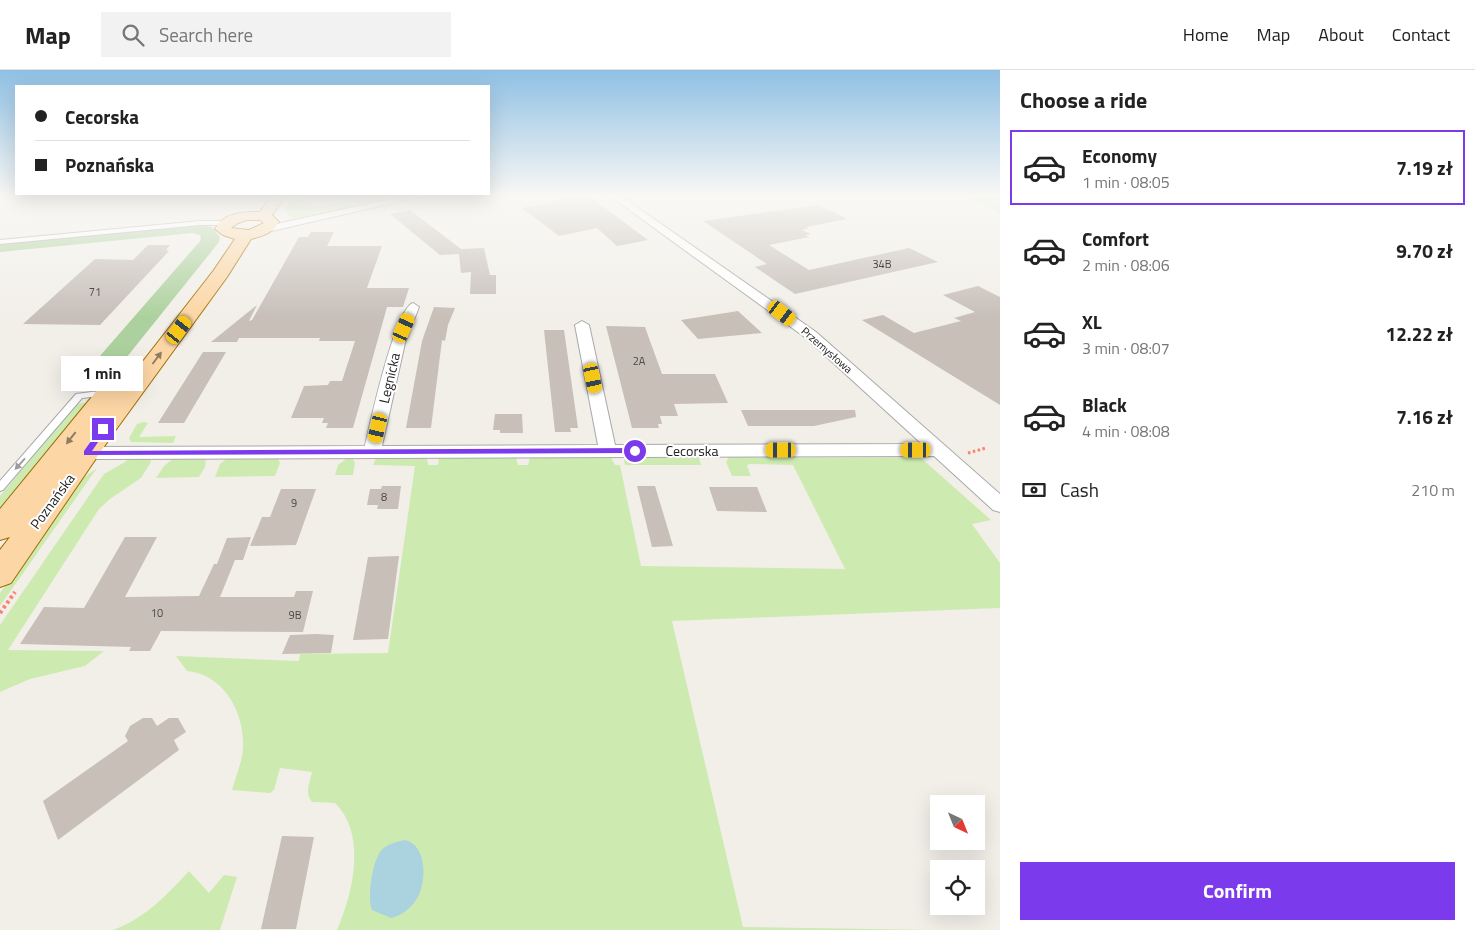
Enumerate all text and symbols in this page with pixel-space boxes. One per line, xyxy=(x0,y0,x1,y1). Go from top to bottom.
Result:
search box xyxy=(101,12,451,57)
text: Map xyxy=(25,17,71,53)
text: Search here xyxy=(159,20,253,49)
icon: search xyxy=(119,21,147,49)
text: Home xyxy=(1183,21,1229,48)
text: Map xyxy=(1257,21,1290,48)
text: About xyxy=(1318,21,1364,48)
text: Contact xyxy=(1392,21,1450,48)
text: Choose a ride xyxy=(1020,83,1147,117)
text: Cecorska xyxy=(65,102,139,131)
text: Economy xyxy=(1082,141,1157,170)
icon: car xyxy=(1022,145,1067,190)
text: Poznańska xyxy=(65,150,154,179)
text: 7.19 zł xyxy=(1396,153,1453,182)
text: 1 min · 08:05 xyxy=(1082,170,1170,194)
text: Comfort xyxy=(1082,224,1149,253)
icon: car xyxy=(1022,228,1067,273)
text: 9.70 zł xyxy=(1396,236,1453,265)
text: 2 min · 08:06 xyxy=(1082,253,1170,277)
house number: 34B xyxy=(872,256,892,272)
house number: 71 xyxy=(89,284,101,300)
car xyxy=(765,298,798,328)
text: XL xyxy=(1082,307,1102,336)
car xyxy=(391,311,416,345)
icon: car xyxy=(1022,311,1067,356)
car xyxy=(163,314,194,346)
text: 12.22 zł xyxy=(1386,319,1453,348)
street label: Przemysłowa xyxy=(798,323,857,377)
text: 3 min · 08:07 xyxy=(1082,336,1170,360)
street label: Legnicka xyxy=(373,351,405,405)
one-way arrow xyxy=(152,352,163,365)
house number: 2A xyxy=(633,353,646,369)
callout: 1 min xyxy=(62,356,144,392)
text: 1 min xyxy=(83,361,121,385)
car xyxy=(582,362,603,394)
text: Black xyxy=(1082,390,1127,419)
icon: car xyxy=(1022,394,1067,439)
text: 7.16 zł xyxy=(1396,402,1453,431)
car xyxy=(367,412,388,444)
route end xyxy=(92,418,114,440)
text: 4 min · 08:08 xyxy=(1082,419,1170,443)
one-way arrow xyxy=(66,431,77,444)
route start xyxy=(624,440,646,462)
street label: Cecorska xyxy=(666,440,719,461)
car xyxy=(766,443,796,458)
car xyxy=(901,443,931,458)
one-way arrow xyxy=(14,457,26,469)
street label: Poznańska xyxy=(25,469,79,533)
text: Cash xyxy=(1060,475,1099,504)
icon: cash xyxy=(1020,476,1048,504)
text: 210 m xyxy=(1411,478,1455,502)
house number: 8 xyxy=(381,489,387,505)
house number: 9 xyxy=(291,495,297,511)
house number: 10 xyxy=(151,605,163,621)
house number: 9B xyxy=(289,607,302,623)
north arrow xyxy=(930,795,985,850)
map controls xyxy=(930,795,985,915)
button: locate xyxy=(930,860,985,915)
button: Confirm xyxy=(1020,862,1455,920)

